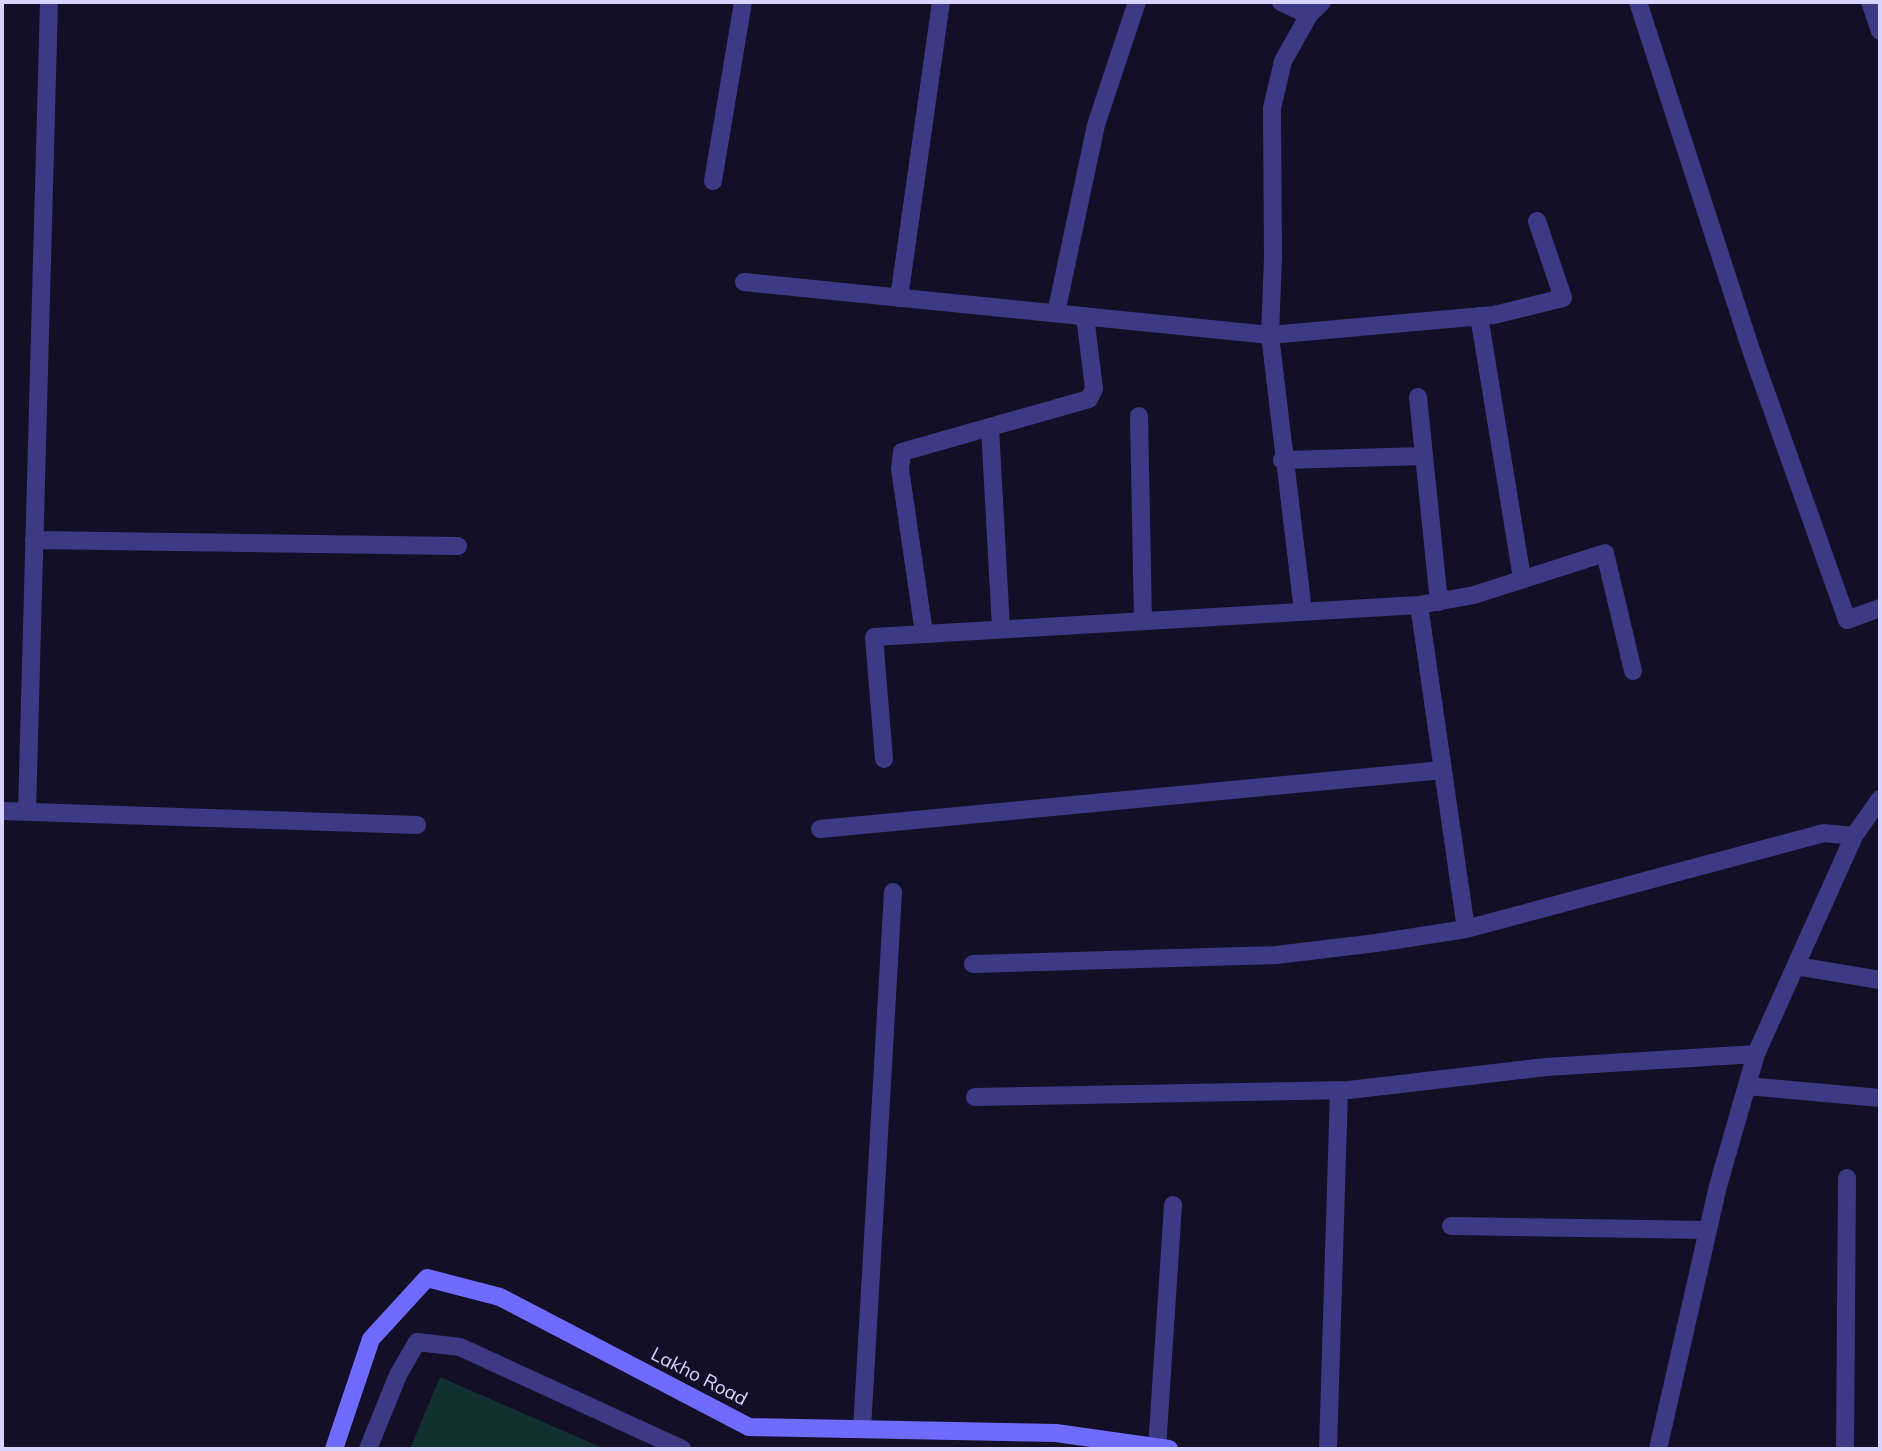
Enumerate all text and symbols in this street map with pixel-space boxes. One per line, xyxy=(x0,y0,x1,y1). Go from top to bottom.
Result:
street label: Lakho Road xyxy=(647,1343,751,1411)

